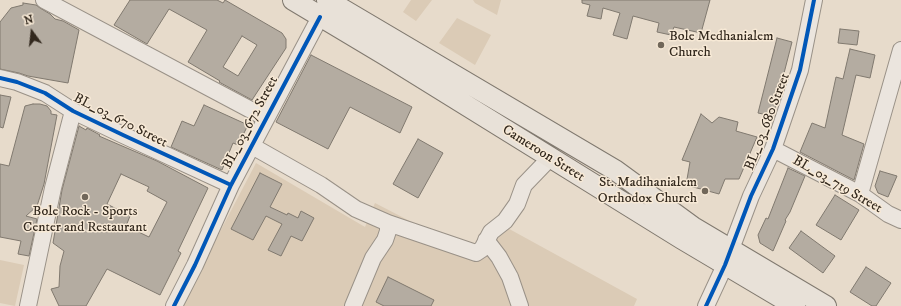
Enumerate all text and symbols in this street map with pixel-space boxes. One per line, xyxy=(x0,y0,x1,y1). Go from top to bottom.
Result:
north arrow xyxy=(12,12,52,52)
text: N xyxy=(23,12,35,28)
place label: Bole Medhanialem Church xyxy=(669,29,774,62)
marker: Bole Medhanialem Church xyxy=(656,40,666,50)
street label: BL_03_680 Street xyxy=(742,71,794,173)
street label: BL_03_672 Street xyxy=(220,74,282,172)
street label: BL_03_670 Street xyxy=(70,90,170,152)
street label: Cameroon Street xyxy=(499,122,587,186)
street label: BL_03_719 Street xyxy=(789,153,885,217)
place label: St. Madihanialem Orthodox Church xyxy=(598,175,697,208)
marker: St. Madihanialem Orthodox Church xyxy=(700,186,710,196)
marker: Bole Rock - Sports Center and Restaurant xyxy=(80,192,90,202)
place label: Bole Rock - Sports Center and Restaurant xyxy=(23,204,147,236)

